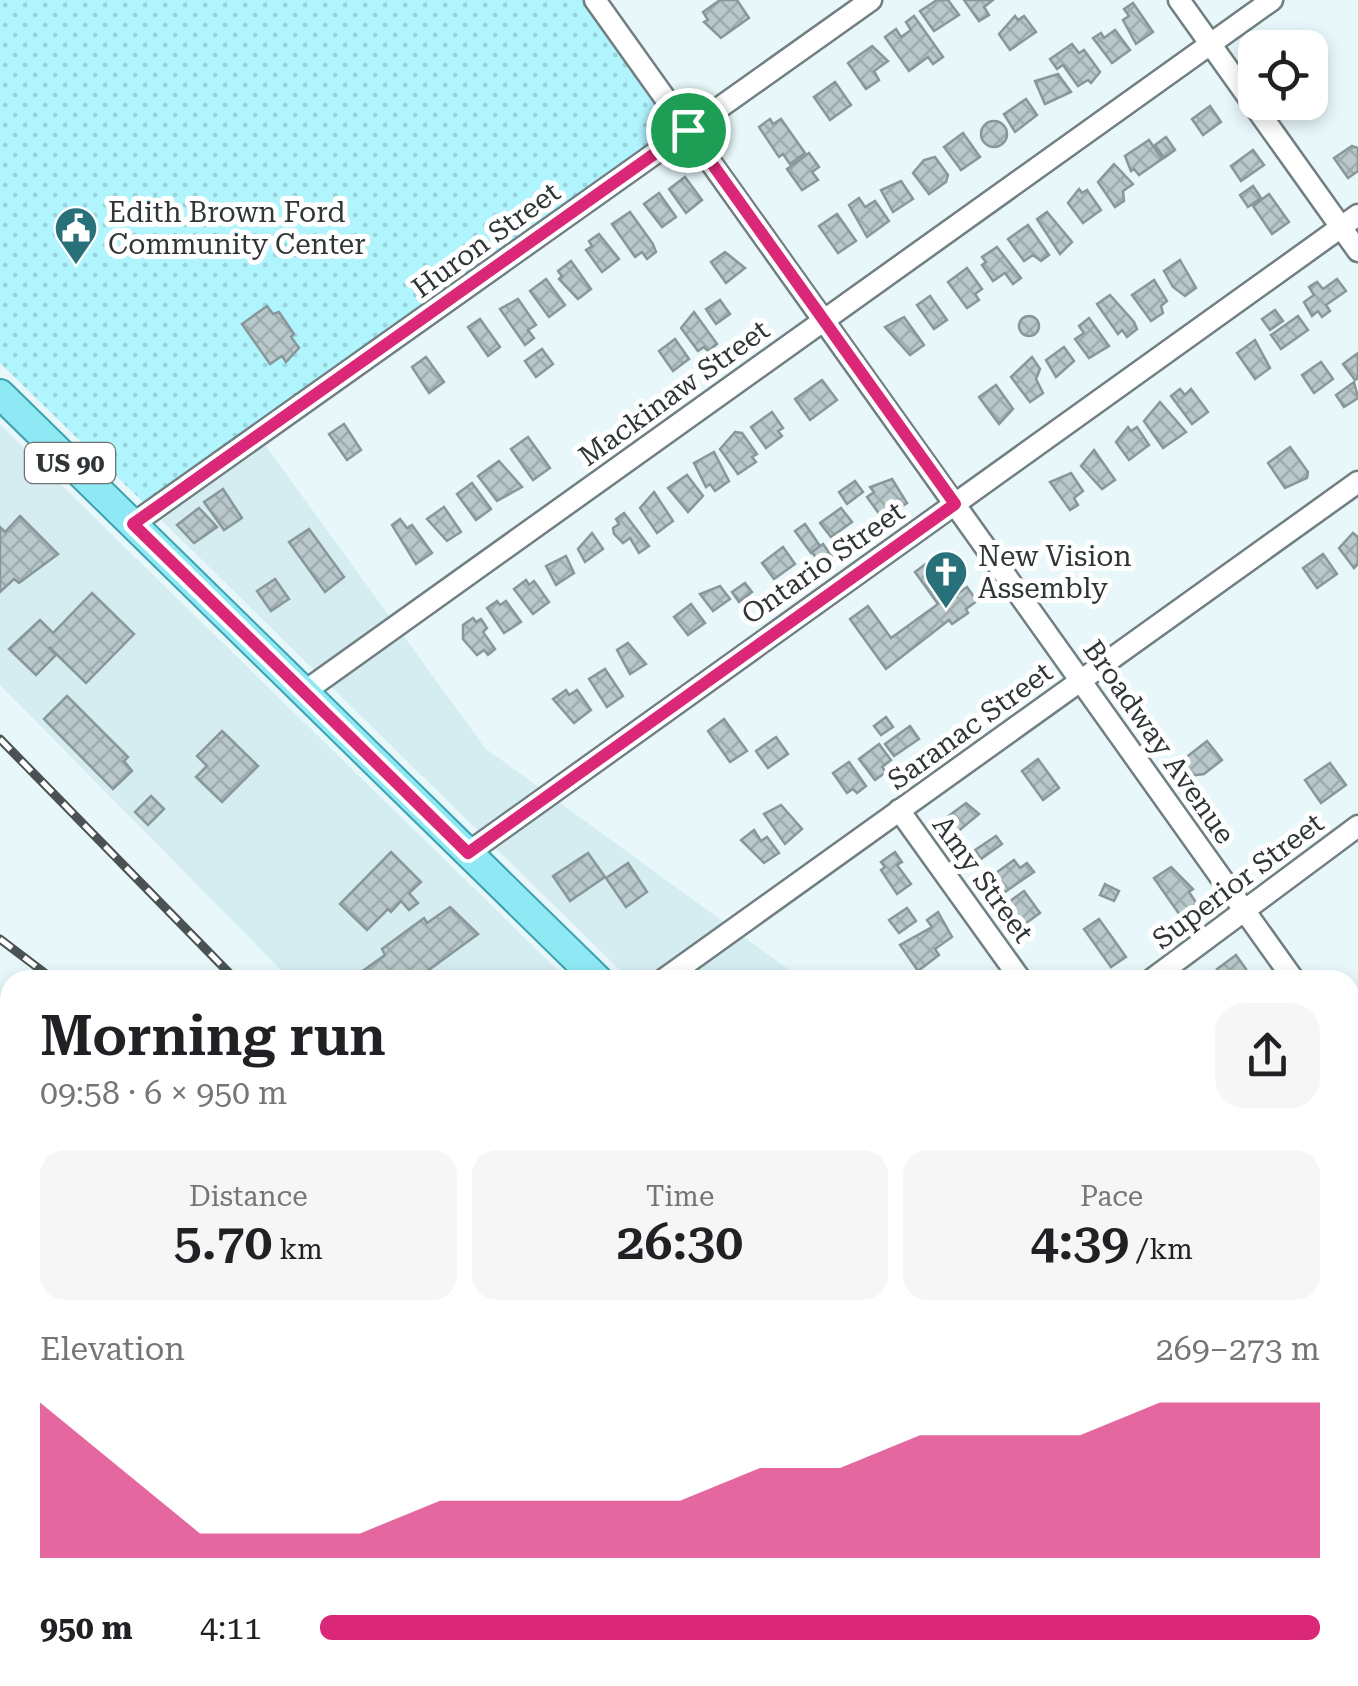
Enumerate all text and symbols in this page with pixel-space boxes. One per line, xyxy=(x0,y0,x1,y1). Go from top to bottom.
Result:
map controls xyxy=(1238,30,1328,120)
button: locate xyxy=(1238,30,1328,120)
pin xyxy=(646,88,731,173)
icon: arrive xyxy=(661,103,716,158)
street label: Huron Street xyxy=(406,175,566,305)
place label: Edith Brown Ford Community Center xyxy=(108,196,366,261)
public building icon: Edith Brown Ford Community Center xyxy=(53,205,99,266)
street label: Mackinaw Street xyxy=(573,313,775,473)
road number: US 90 xyxy=(25,443,115,483)
street label: Ontario Street xyxy=(735,495,911,631)
place label: New Vision Assembly xyxy=(978,540,1132,605)
church icon: New Vision Assembly xyxy=(923,549,969,610)
street label: Broadway Avenue xyxy=(1076,634,1242,850)
street label: Saranac Street xyxy=(881,655,1059,797)
street label: Superior Street xyxy=(1146,806,1330,956)
street label: Amy Street xyxy=(926,809,1040,949)
button: share xyxy=(1215,1003,1320,1108)
text: Morning run xyxy=(40,1004,386,1068)
text: 09:58 · 6 × 950 m xyxy=(40,1074,287,1112)
text: Distance xyxy=(189,1180,308,1213)
text: Time xyxy=(646,1180,714,1213)
text: Pace xyxy=(1080,1180,1143,1213)
text: 5.70 xyxy=(174,1213,273,1271)
text: 26:30 xyxy=(617,1213,743,1271)
text: 4:39 xyxy=(1031,1213,1129,1271)
text: km xyxy=(273,1233,323,1266)
text: /km xyxy=(1129,1233,1193,1266)
text: Elevation xyxy=(40,1330,185,1368)
text: 269–273 m xyxy=(1156,1330,1320,1368)
text: 950 m xyxy=(40,1609,133,1647)
text: 4:11 xyxy=(200,1609,262,1647)

